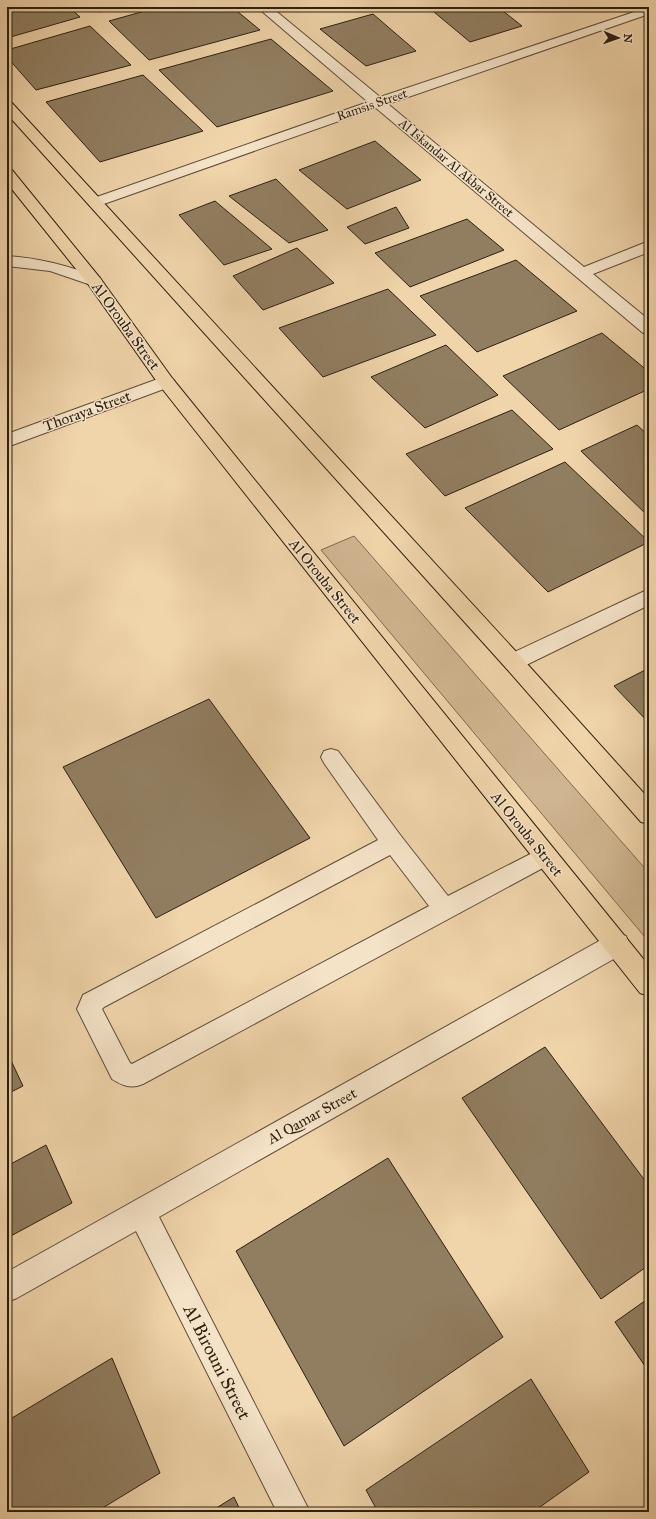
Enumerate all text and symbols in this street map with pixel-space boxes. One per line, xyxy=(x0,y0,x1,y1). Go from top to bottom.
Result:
north arrow xyxy=(598,18,638,58)
text: N xyxy=(621,33,634,44)
street label: Ramsis Street xyxy=(335,85,410,125)
street label: Al Iskandar Al Akbar Street xyxy=(395,115,517,221)
street label: Al Orouba Street xyxy=(88,278,164,374)
street label: Thoraya Street xyxy=(41,387,134,435)
street label: Al Orouba Street xyxy=(285,534,365,628)
street label: Al Orouba Street xyxy=(487,787,567,881)
street label: Al Qamar Street xyxy=(263,1084,360,1148)
street label: Al Birouni Street xyxy=(178,1300,256,1424)

